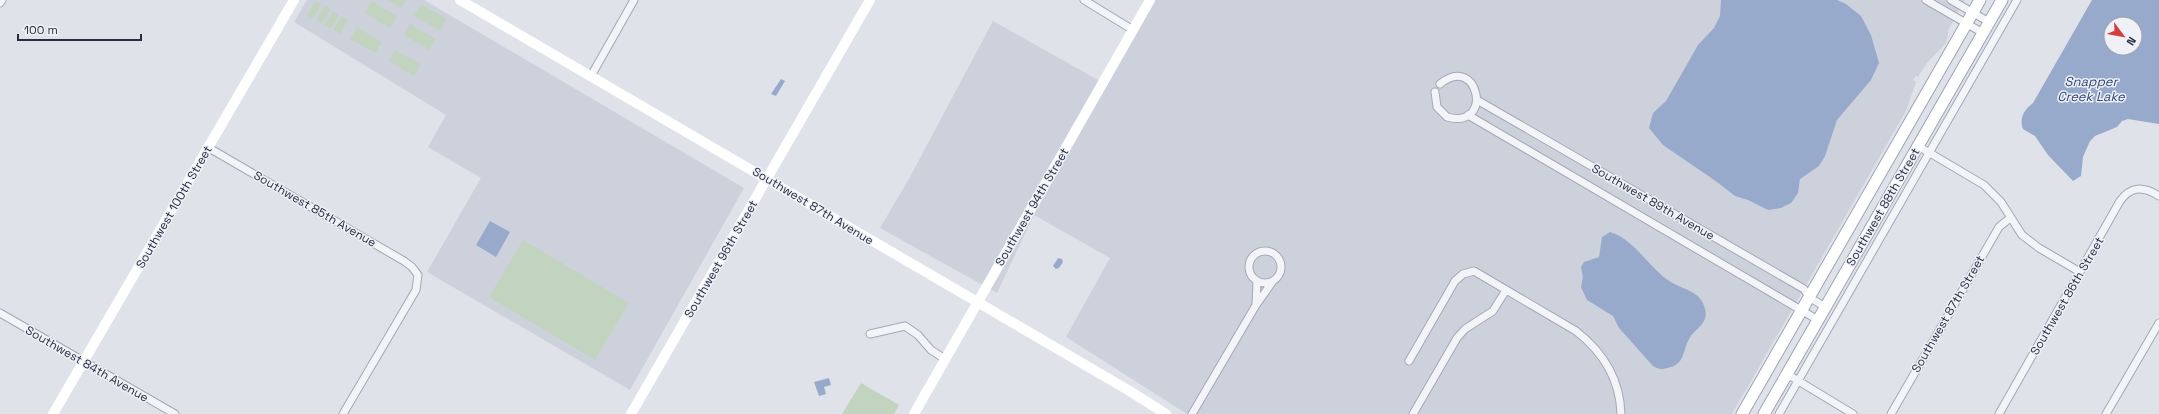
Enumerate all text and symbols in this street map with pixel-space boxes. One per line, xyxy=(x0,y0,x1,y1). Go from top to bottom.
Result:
scale bar xyxy=(18,16,141,42)
north arrow xyxy=(2103,16,2143,56)
text: 100 m xyxy=(24,22,58,38)
text: N xyxy=(2124,34,2139,48)
water label: Snapper Creek Lake xyxy=(2057,73,2126,105)
street label: Southwest 100th Street xyxy=(132,143,216,271)
street label: Southwest 94th Street xyxy=(992,145,1072,269)
street label: Southwest 88th Street xyxy=(1843,145,1923,269)
street label: Southwest 89th Avenue xyxy=(1589,160,1717,244)
street label: Southwest 87th Avenue xyxy=(749,163,877,249)
street label: Southwest 85th Avenue xyxy=(251,167,379,251)
street label: Southwest 96th Street xyxy=(681,197,761,321)
street label: Southwest 86th Street xyxy=(2027,234,2107,358)
street label: Southwest 87th Street xyxy=(1908,252,1988,376)
street label: Southwest 84th Avenue xyxy=(23,322,151,406)

